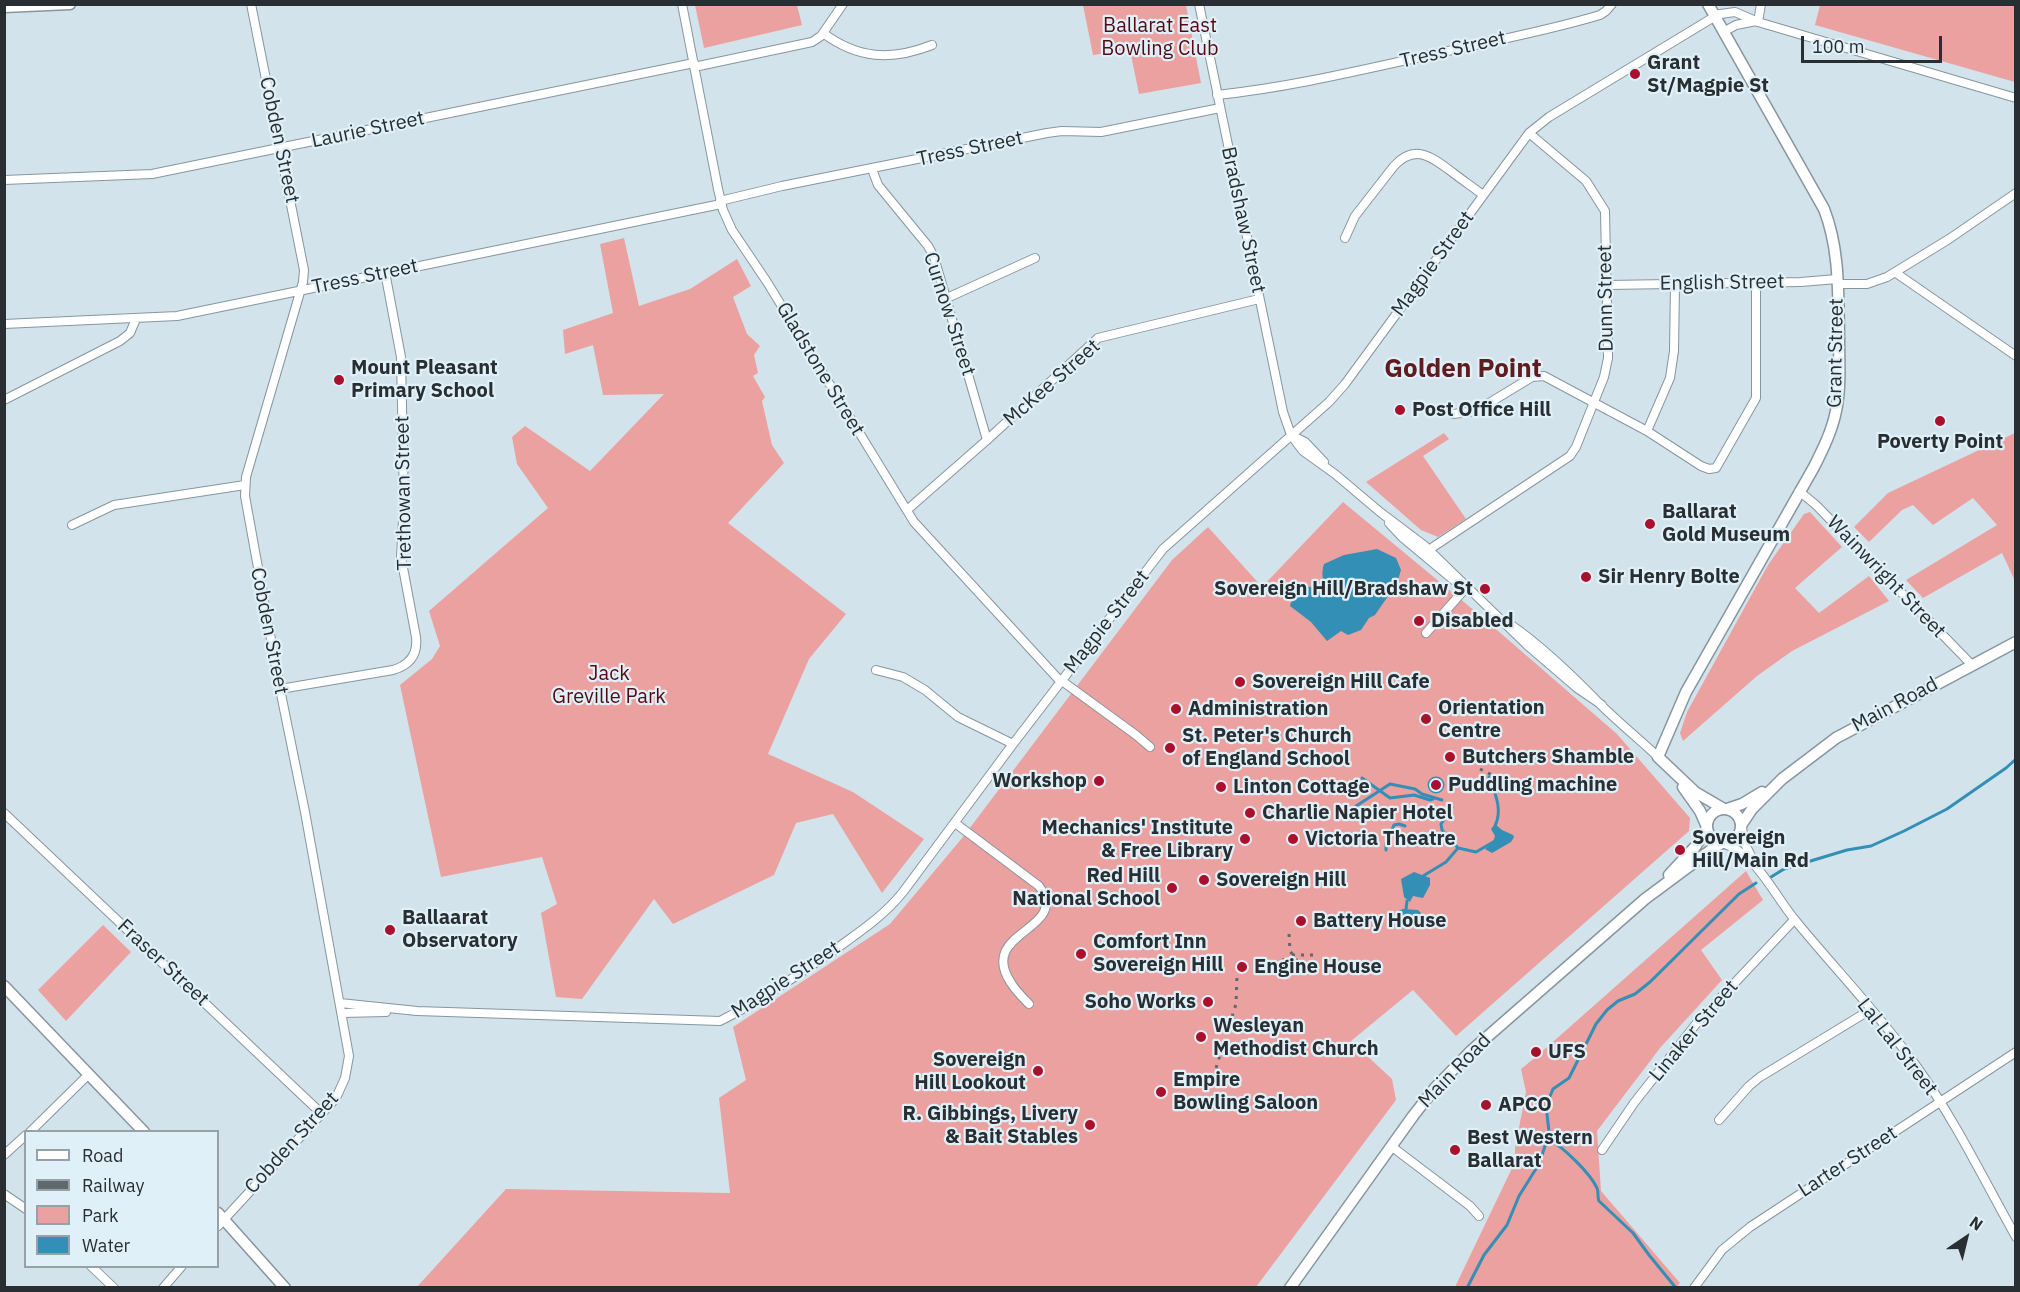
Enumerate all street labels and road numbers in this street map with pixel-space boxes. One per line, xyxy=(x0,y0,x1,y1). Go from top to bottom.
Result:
street label: Tress Street xyxy=(1398,26,1508,74)
street label: Cobden Street xyxy=(254,75,304,205)
street label: Laurie Street xyxy=(309,106,427,154)
street label: Tress Street xyxy=(915,126,1025,172)
street label: Bradshaw Street xyxy=(1216,145,1270,295)
street label: Magpie Street xyxy=(1387,207,1479,321)
street label: Dunn Street xyxy=(1593,244,1619,352)
street label: Curnow Street xyxy=(918,249,980,379)
street label: Tress Street xyxy=(310,254,420,300)
street label: English Street xyxy=(1659,270,1785,296)
street label: Gladstone Street xyxy=(771,298,869,440)
street label: Grant Street xyxy=(1823,298,1849,408)
street label: McKee Street xyxy=(999,335,1105,431)
street label: Trethowan Street xyxy=(391,415,417,571)
street label: Wainwright Street xyxy=(1822,511,1950,643)
street label: Cobden Street xyxy=(245,566,293,696)
street label: Magpie Street xyxy=(1059,566,1155,678)
street label: Main Road xyxy=(1848,672,1942,738)
street label: Fraser Street xyxy=(112,915,214,1011)
street label: Magpie Street xyxy=(727,936,845,1024)
street label: Linaker Street xyxy=(1645,975,1743,1087)
street label: Lal Lal Street xyxy=(1852,994,1942,1100)
street label: Main Road xyxy=(1414,1029,1496,1113)
street label: Cobden Street xyxy=(240,1087,344,1199)
street label: Larter Street xyxy=(1794,1121,1902,1203)

